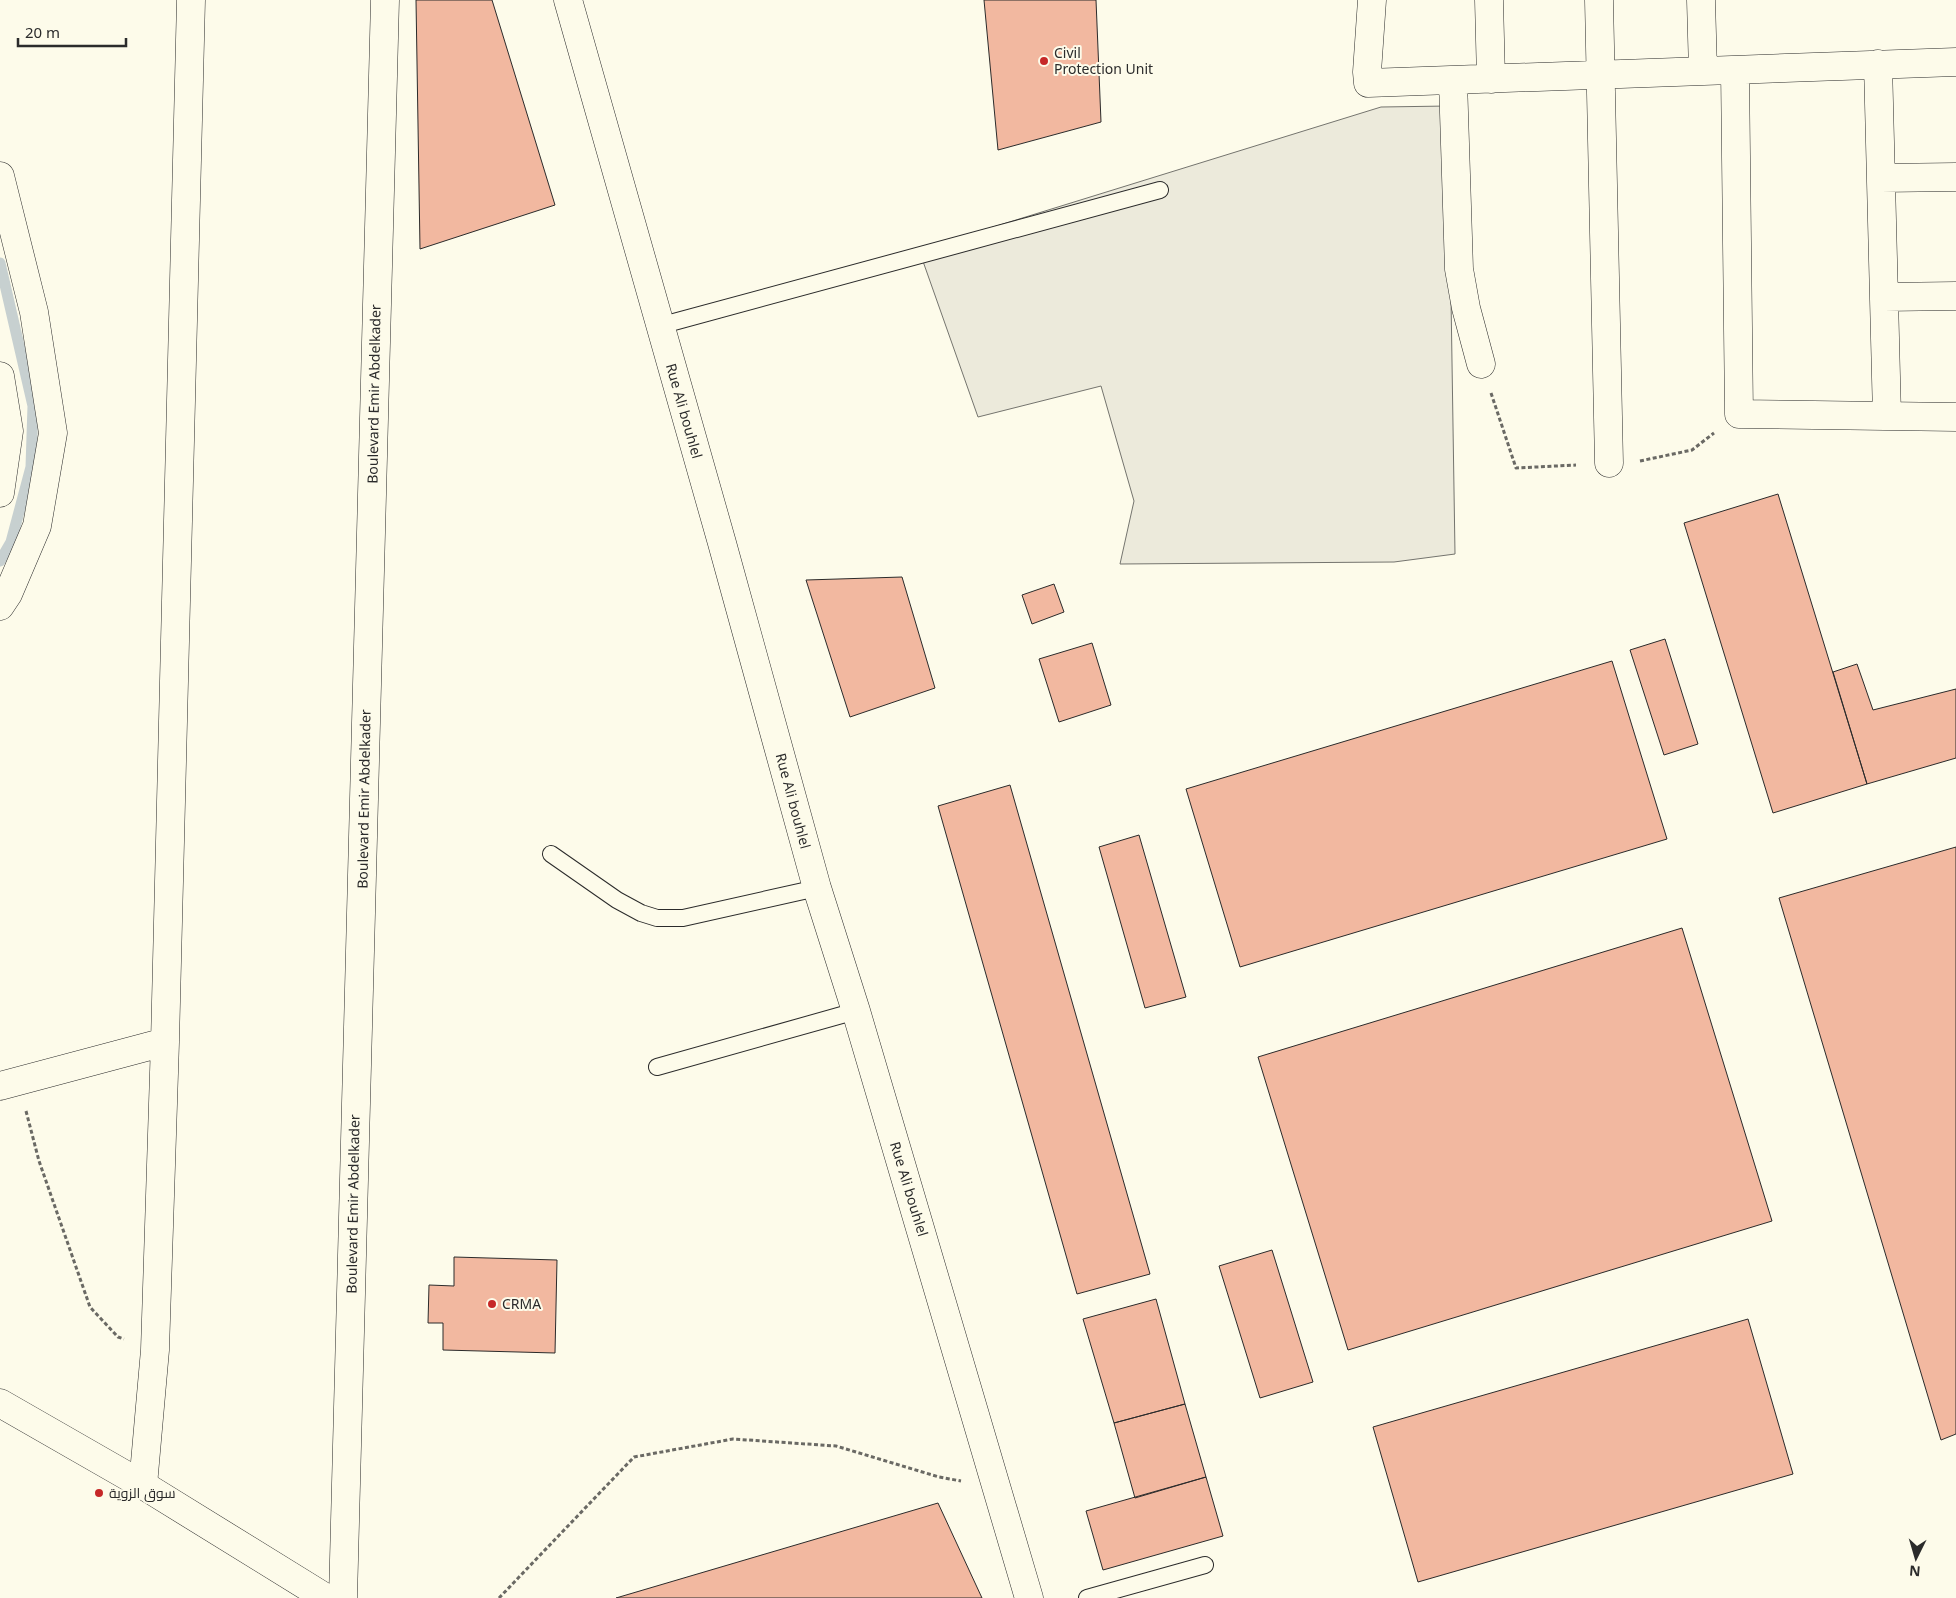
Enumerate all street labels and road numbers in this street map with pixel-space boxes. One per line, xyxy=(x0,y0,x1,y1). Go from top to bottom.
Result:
street label: Boulevard Emir Abdelkader xyxy=(362,304,385,484)
street label: Rue Ali bouhlel xyxy=(662,361,707,461)
street label: Boulevard Emir Abdelkader xyxy=(352,709,375,889)
street label: Rue Ali bouhlel xyxy=(772,751,815,851)
street label: Boulevard Emir Abdelkader xyxy=(341,1114,364,1294)
street label: Rue Ali bouhlel xyxy=(886,1139,933,1239)

